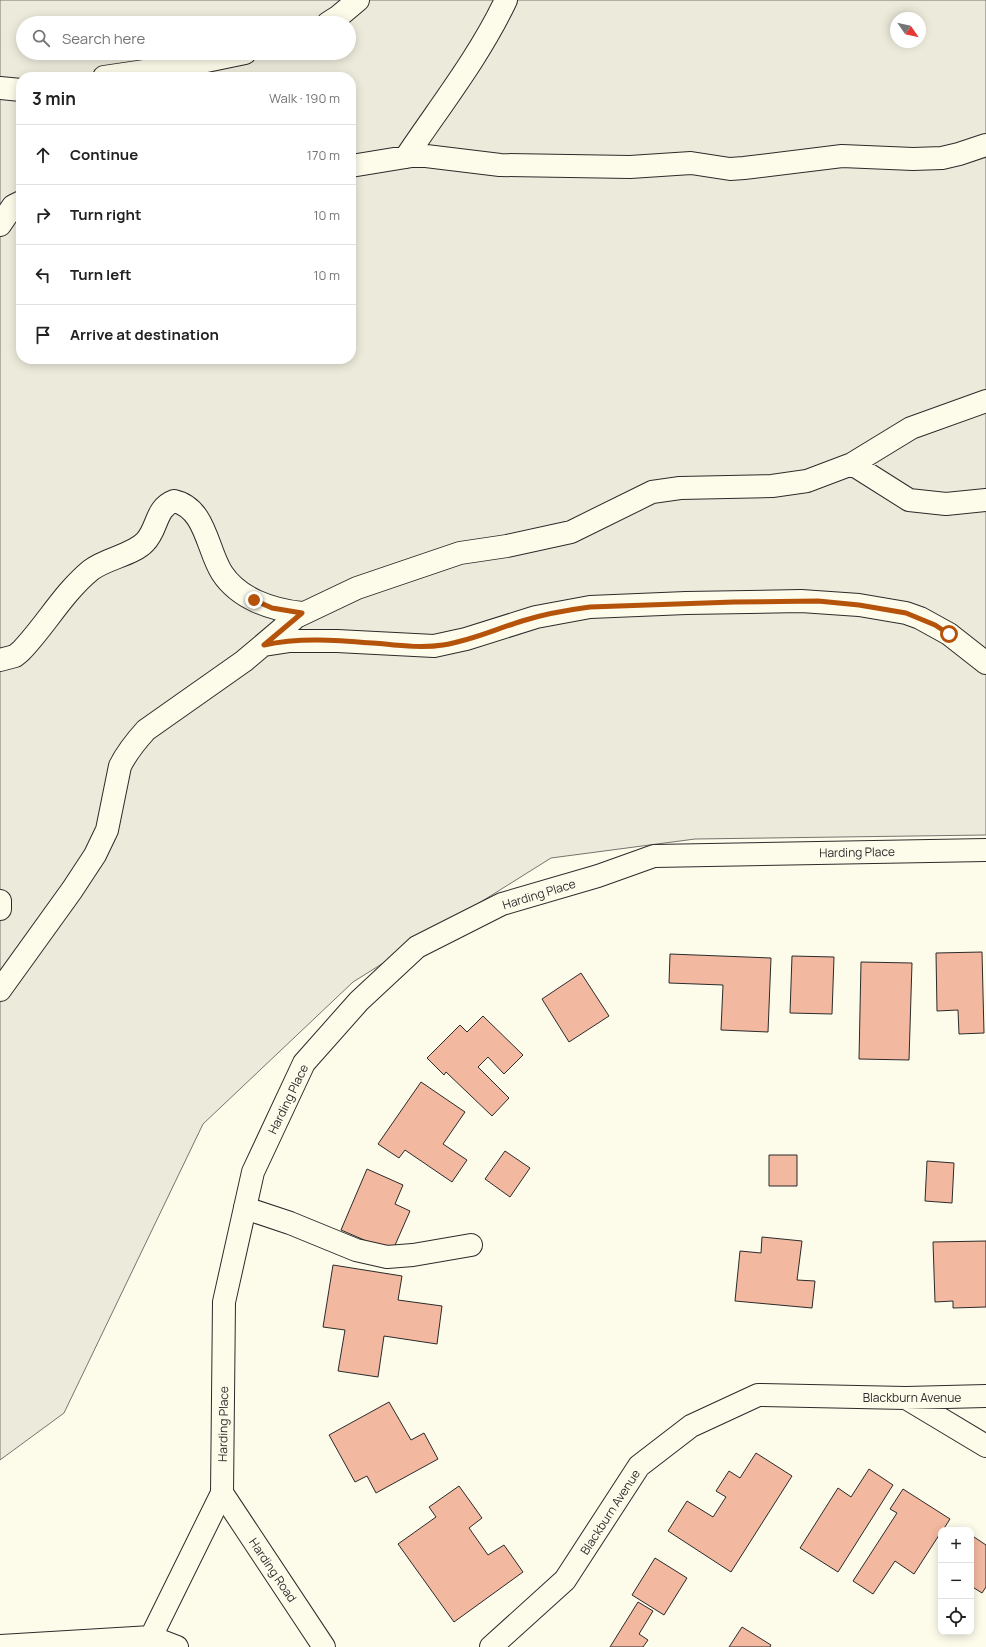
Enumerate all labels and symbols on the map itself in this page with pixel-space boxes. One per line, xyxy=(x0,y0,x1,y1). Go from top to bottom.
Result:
north arrow xyxy=(890,12,926,48)
route end xyxy=(245,591,263,609)
route start xyxy=(940,625,958,643)
street label: Harding Place xyxy=(819,843,895,861)
street label: Harding Place xyxy=(500,875,578,913)
street label: Harding Place xyxy=(264,1061,312,1137)
street label: Harding Place xyxy=(214,1386,232,1462)
street label: Blackburn Avenue xyxy=(863,1389,961,1406)
street label: Blackburn Avenue xyxy=(576,1466,644,1558)
street label: Harding Road xyxy=(245,1535,301,1605)

